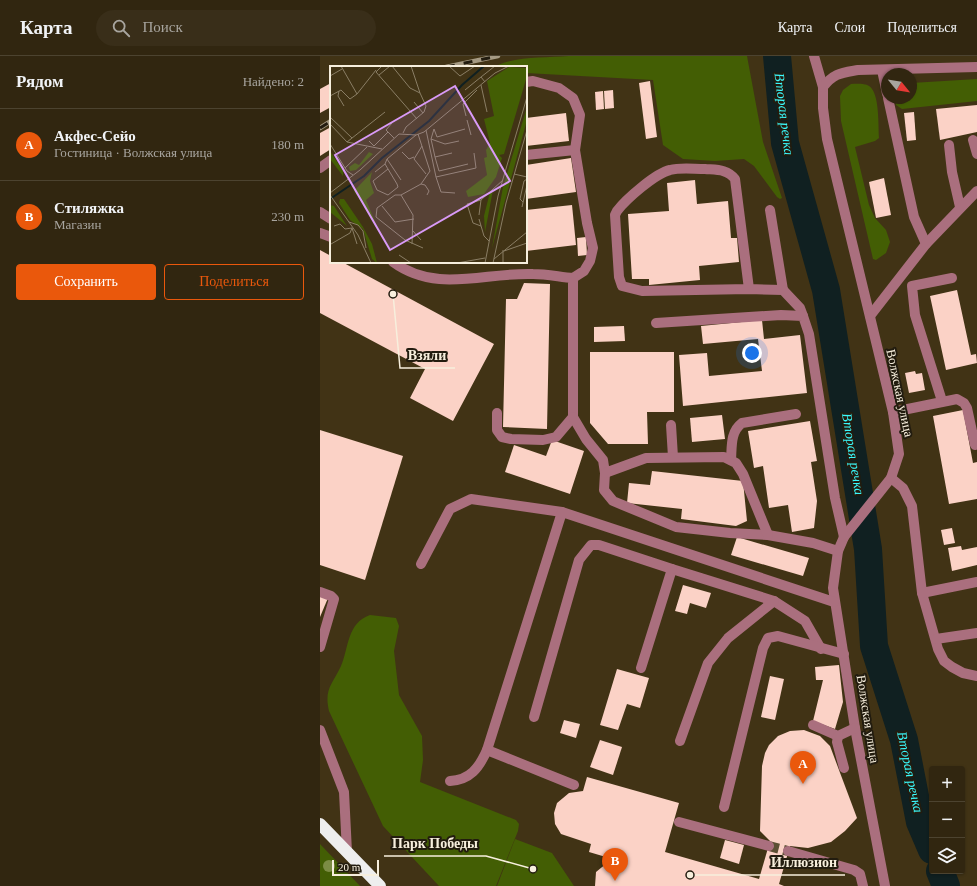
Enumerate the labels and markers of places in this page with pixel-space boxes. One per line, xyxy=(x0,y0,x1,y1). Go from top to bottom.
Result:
callout: Взяли xyxy=(400,342,455,368)
pin: A xyxy=(790,751,816,784)
callout: Парк Победы xyxy=(384,830,486,856)
pin: B xyxy=(602,848,628,881)
callout: Иллюзион xyxy=(763,849,845,875)

